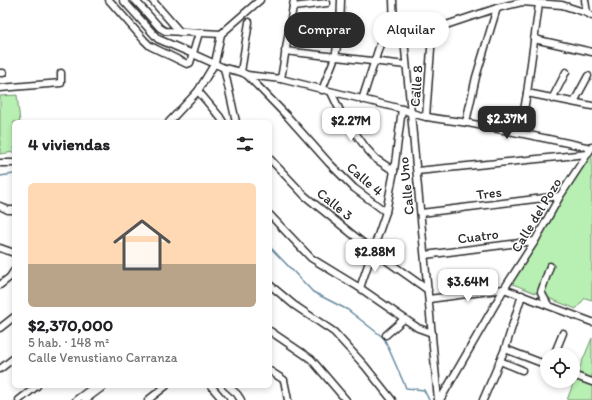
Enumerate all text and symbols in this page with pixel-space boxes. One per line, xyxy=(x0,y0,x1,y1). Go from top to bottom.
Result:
chip: Comprar xyxy=(284,12,365,48)
chip: Alquilar xyxy=(373,12,449,48)
street label: Calle 8 xyxy=(407,64,426,107)
pin: $2.37M xyxy=(474,106,540,140)
pin: $2.27M xyxy=(318,108,384,142)
text: $2.37M xyxy=(487,111,527,126)
text: $2.27M xyxy=(331,113,371,128)
icon: filters xyxy=(234,133,256,155)
text: 4 viviendas xyxy=(28,134,110,154)
street label: Calle Uno xyxy=(395,156,418,216)
street label: Calle 4 xyxy=(343,159,387,200)
street label: Calle del Pozo xyxy=(508,175,565,256)
street label: Tres xyxy=(475,184,503,203)
street label: Calle 3 xyxy=(313,185,357,224)
icon: home xyxy=(106,209,178,281)
street label: Cuatro xyxy=(457,226,500,247)
pin: $2.88M xyxy=(342,239,408,273)
text: $2.88M xyxy=(354,244,396,259)
pin: $3.64M xyxy=(435,269,501,303)
text: $3.64M xyxy=(447,274,489,289)
text: $2,370,000 xyxy=(28,315,113,335)
text: 5 hab. · 148 m² xyxy=(28,335,109,350)
map controls xyxy=(540,348,580,388)
button: locate xyxy=(540,348,580,388)
text: Calle Venustiano Carranza xyxy=(28,350,178,365)

